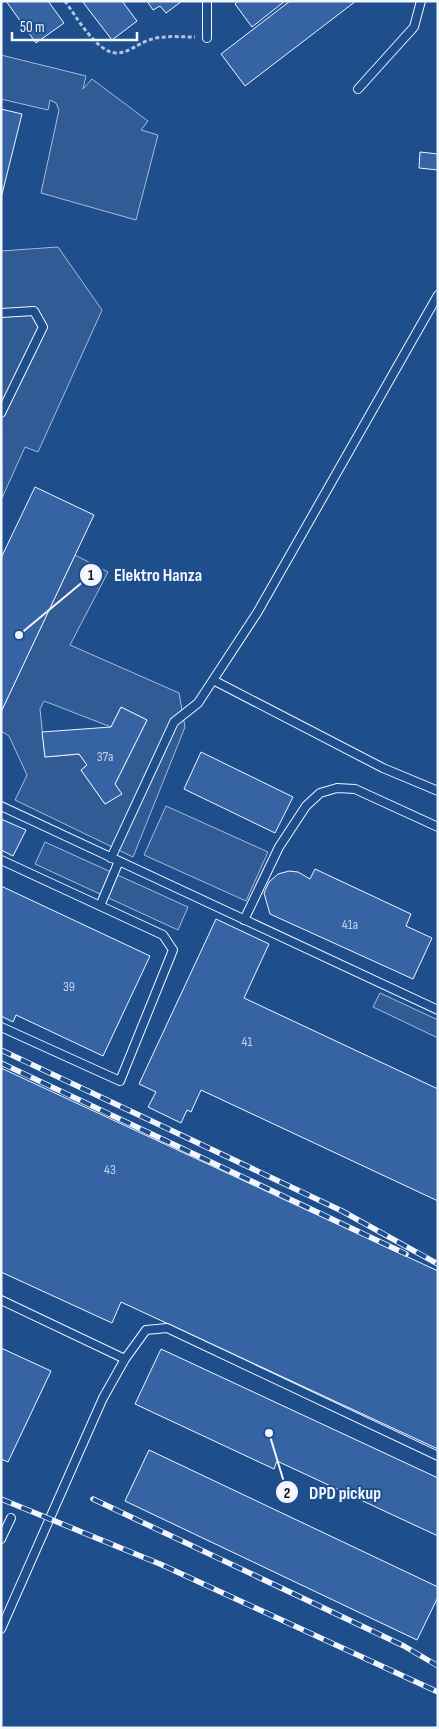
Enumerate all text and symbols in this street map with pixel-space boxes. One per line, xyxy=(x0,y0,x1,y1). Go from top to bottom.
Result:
scale bar xyxy=(12,10,138,42)
text: 50 m xyxy=(20,18,45,37)
callout: Elektro Hanza xyxy=(79,559,212,592)
text: Elektro Hanza xyxy=(114,565,202,586)
text: 1 xyxy=(88,566,94,585)
house number: 37a xyxy=(97,748,113,765)
house number: 41a xyxy=(342,916,358,933)
house number: 39 xyxy=(63,978,75,995)
house number: 41 xyxy=(242,1033,252,1050)
house number: 43 xyxy=(104,1161,116,1178)
callout: DPD pickup xyxy=(274,1476,391,1509)
text: DPD pickup xyxy=(309,1483,381,1504)
text: 2 xyxy=(284,1484,290,1503)

